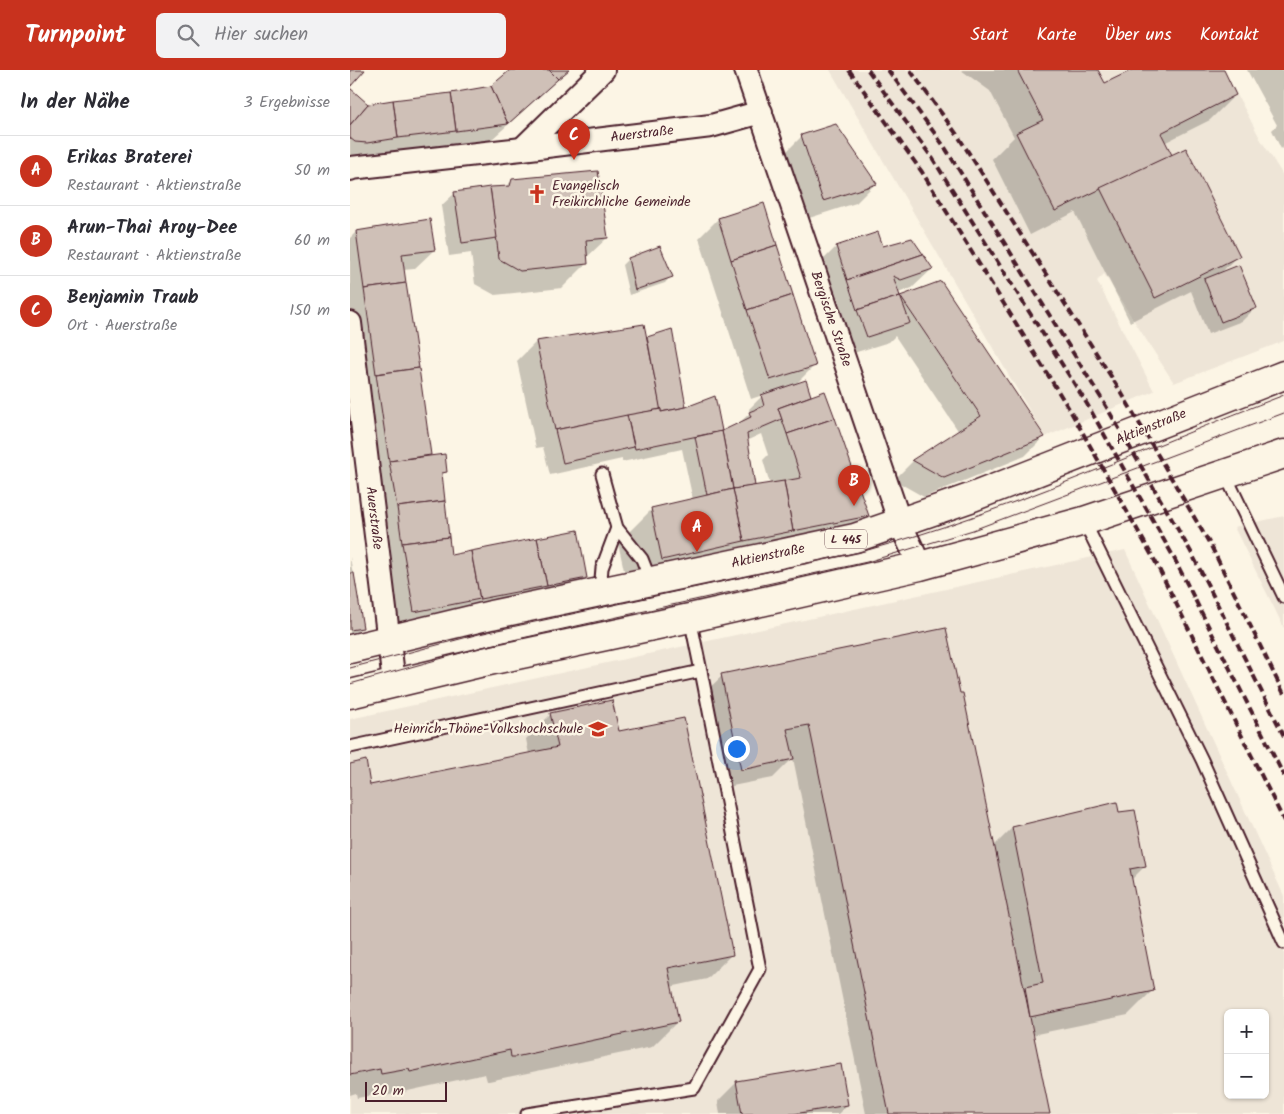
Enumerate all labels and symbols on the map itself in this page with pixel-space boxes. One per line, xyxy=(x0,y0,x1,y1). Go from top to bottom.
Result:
pin: C xyxy=(558,119,590,160)
street label: Auerstraße xyxy=(609,119,675,149)
place label: Evangelisch Freikirchliche Gemeinde xyxy=(552,175,691,213)
church icon: Evangelisch Freikirchliche Gemeinde xyxy=(526,183,548,205)
street label: Bergische Straße xyxy=(804,268,858,371)
street label: Aktienstraße xyxy=(1112,403,1190,451)
pin: B xyxy=(838,465,870,506)
street label: Auerstraße xyxy=(359,485,389,551)
pin: A xyxy=(681,511,713,552)
road number: L 445 xyxy=(825,529,867,548)
street label: Aktienstraße xyxy=(729,537,807,575)
place label: Heinrich-Thöne-Volkshochschule xyxy=(393,718,584,740)
school or university icon: Heinrich-Thöne-Volkshochschule xyxy=(587,718,609,740)
your location xyxy=(724,736,750,762)
scale bar xyxy=(365,1079,448,1102)

